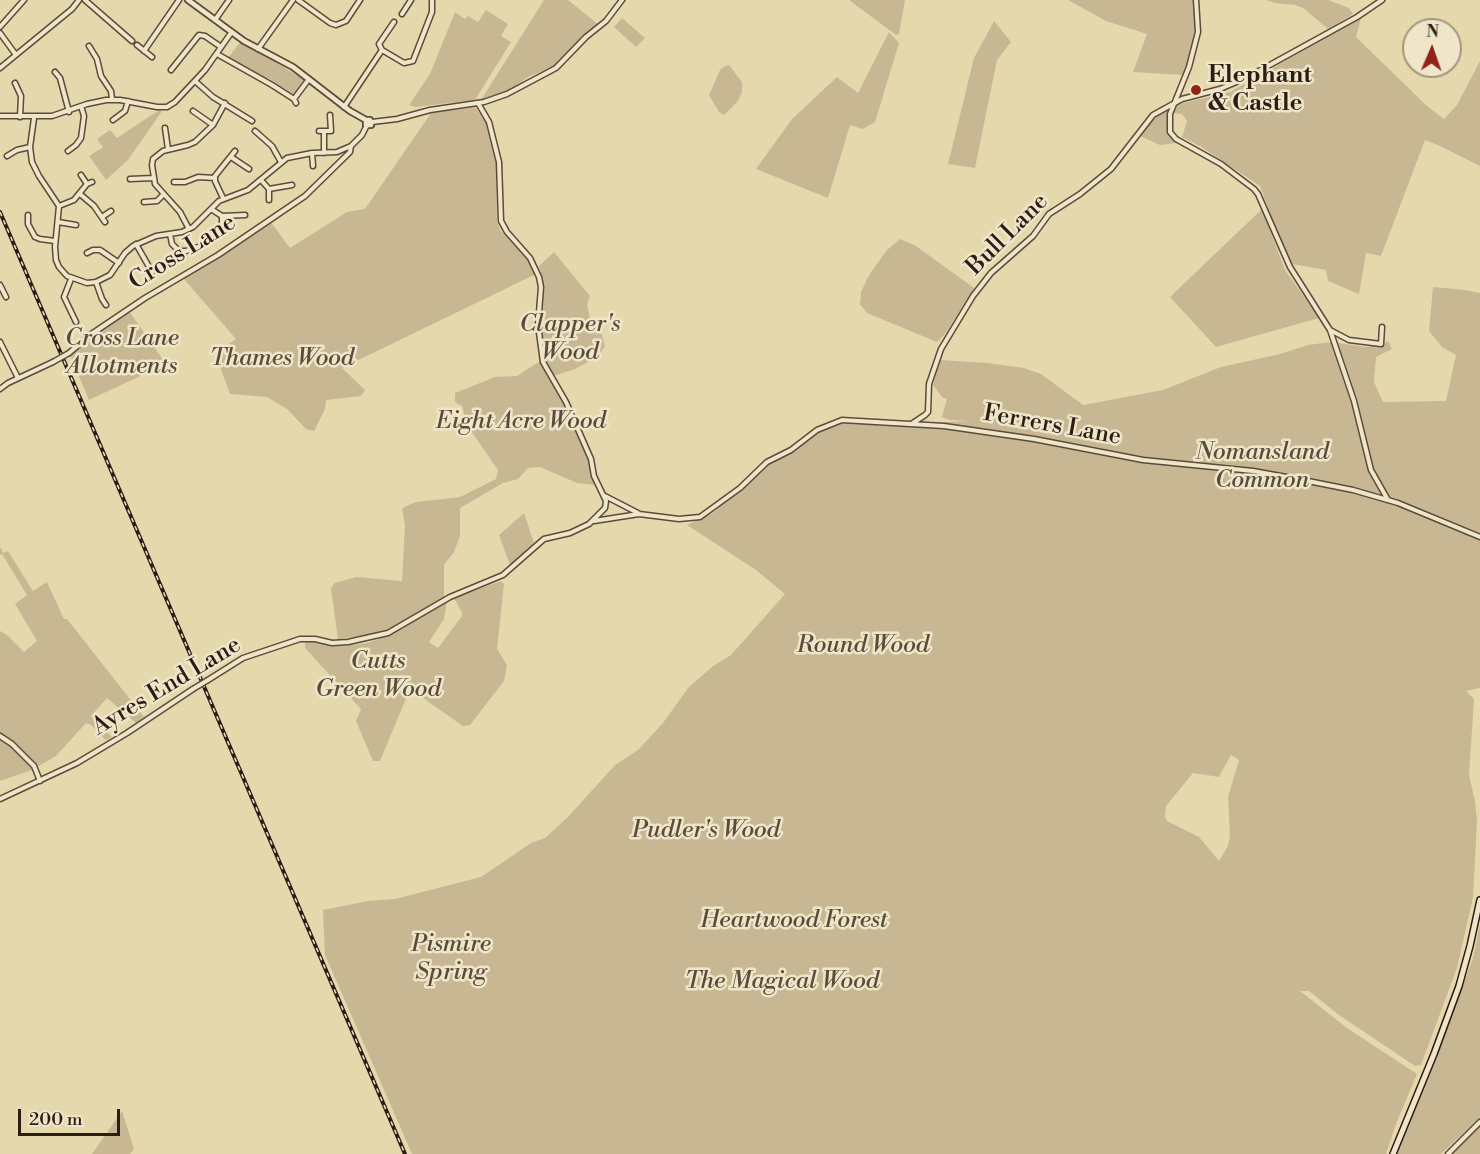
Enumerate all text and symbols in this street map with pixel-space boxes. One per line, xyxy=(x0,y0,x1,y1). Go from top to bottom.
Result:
north arrow xyxy=(1402,18,1462,78)
text: N xyxy=(1426,22,1439,42)
place label: Elephant & Castle xyxy=(1208,62,1312,118)
marker: Elephant & Castle xyxy=(1189,83,1203,97)
street label: Bull Lane xyxy=(961,188,1055,282)
street label: Cross Lane xyxy=(124,209,242,297)
park label: Clapper's Wood xyxy=(519,311,621,367)
park label: Cross Lane Allotments xyxy=(65,325,179,381)
park label: Thames Wood xyxy=(210,345,354,373)
street label: Ferrers Lane xyxy=(981,400,1123,452)
park label: Eight Acre Wood xyxy=(436,408,606,436)
park label: Nomansland Common xyxy=(1195,439,1329,495)
street label: Ayres End Lane xyxy=(87,631,247,743)
park label: Round Wood xyxy=(797,632,929,660)
park label: Cutts Green Wood xyxy=(315,648,441,704)
park label: Pudler's Wood xyxy=(632,817,780,845)
park label: Heartwood Forest xyxy=(700,907,888,935)
park label: Pismire Spring xyxy=(411,931,491,987)
park label: The Magical Wood xyxy=(685,968,879,996)
scale bar xyxy=(21,1097,123,1135)
text: 200 m xyxy=(29,1108,83,1131)

